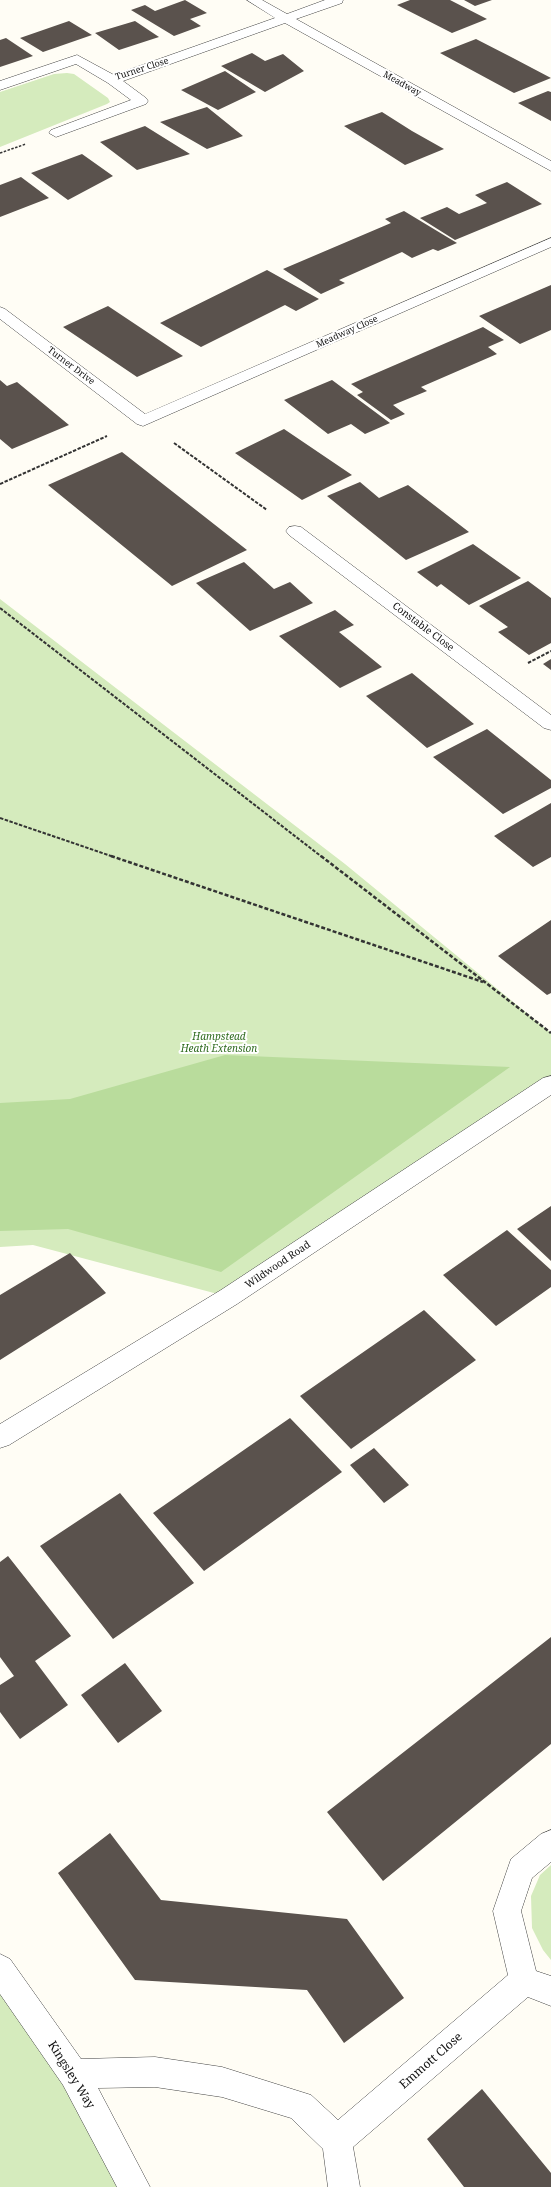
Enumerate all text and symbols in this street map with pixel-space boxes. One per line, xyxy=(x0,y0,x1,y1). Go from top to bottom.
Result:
street label: Turner Close xyxy=(114,55,170,83)
street label: Meadway xyxy=(381,69,423,99)
street label: Meadway Close xyxy=(315,314,379,350)
street label: Turner Drive xyxy=(45,345,97,387)
street label: Constable Close xyxy=(390,600,456,654)
park label: Hampstead Heath Extension xyxy=(181,1031,257,1054)
street label: Wildwood Road xyxy=(243,1239,313,1291)
street label: Emmott Close xyxy=(397,2030,465,2092)
street label: Kingsley Way xyxy=(45,2039,97,2111)

